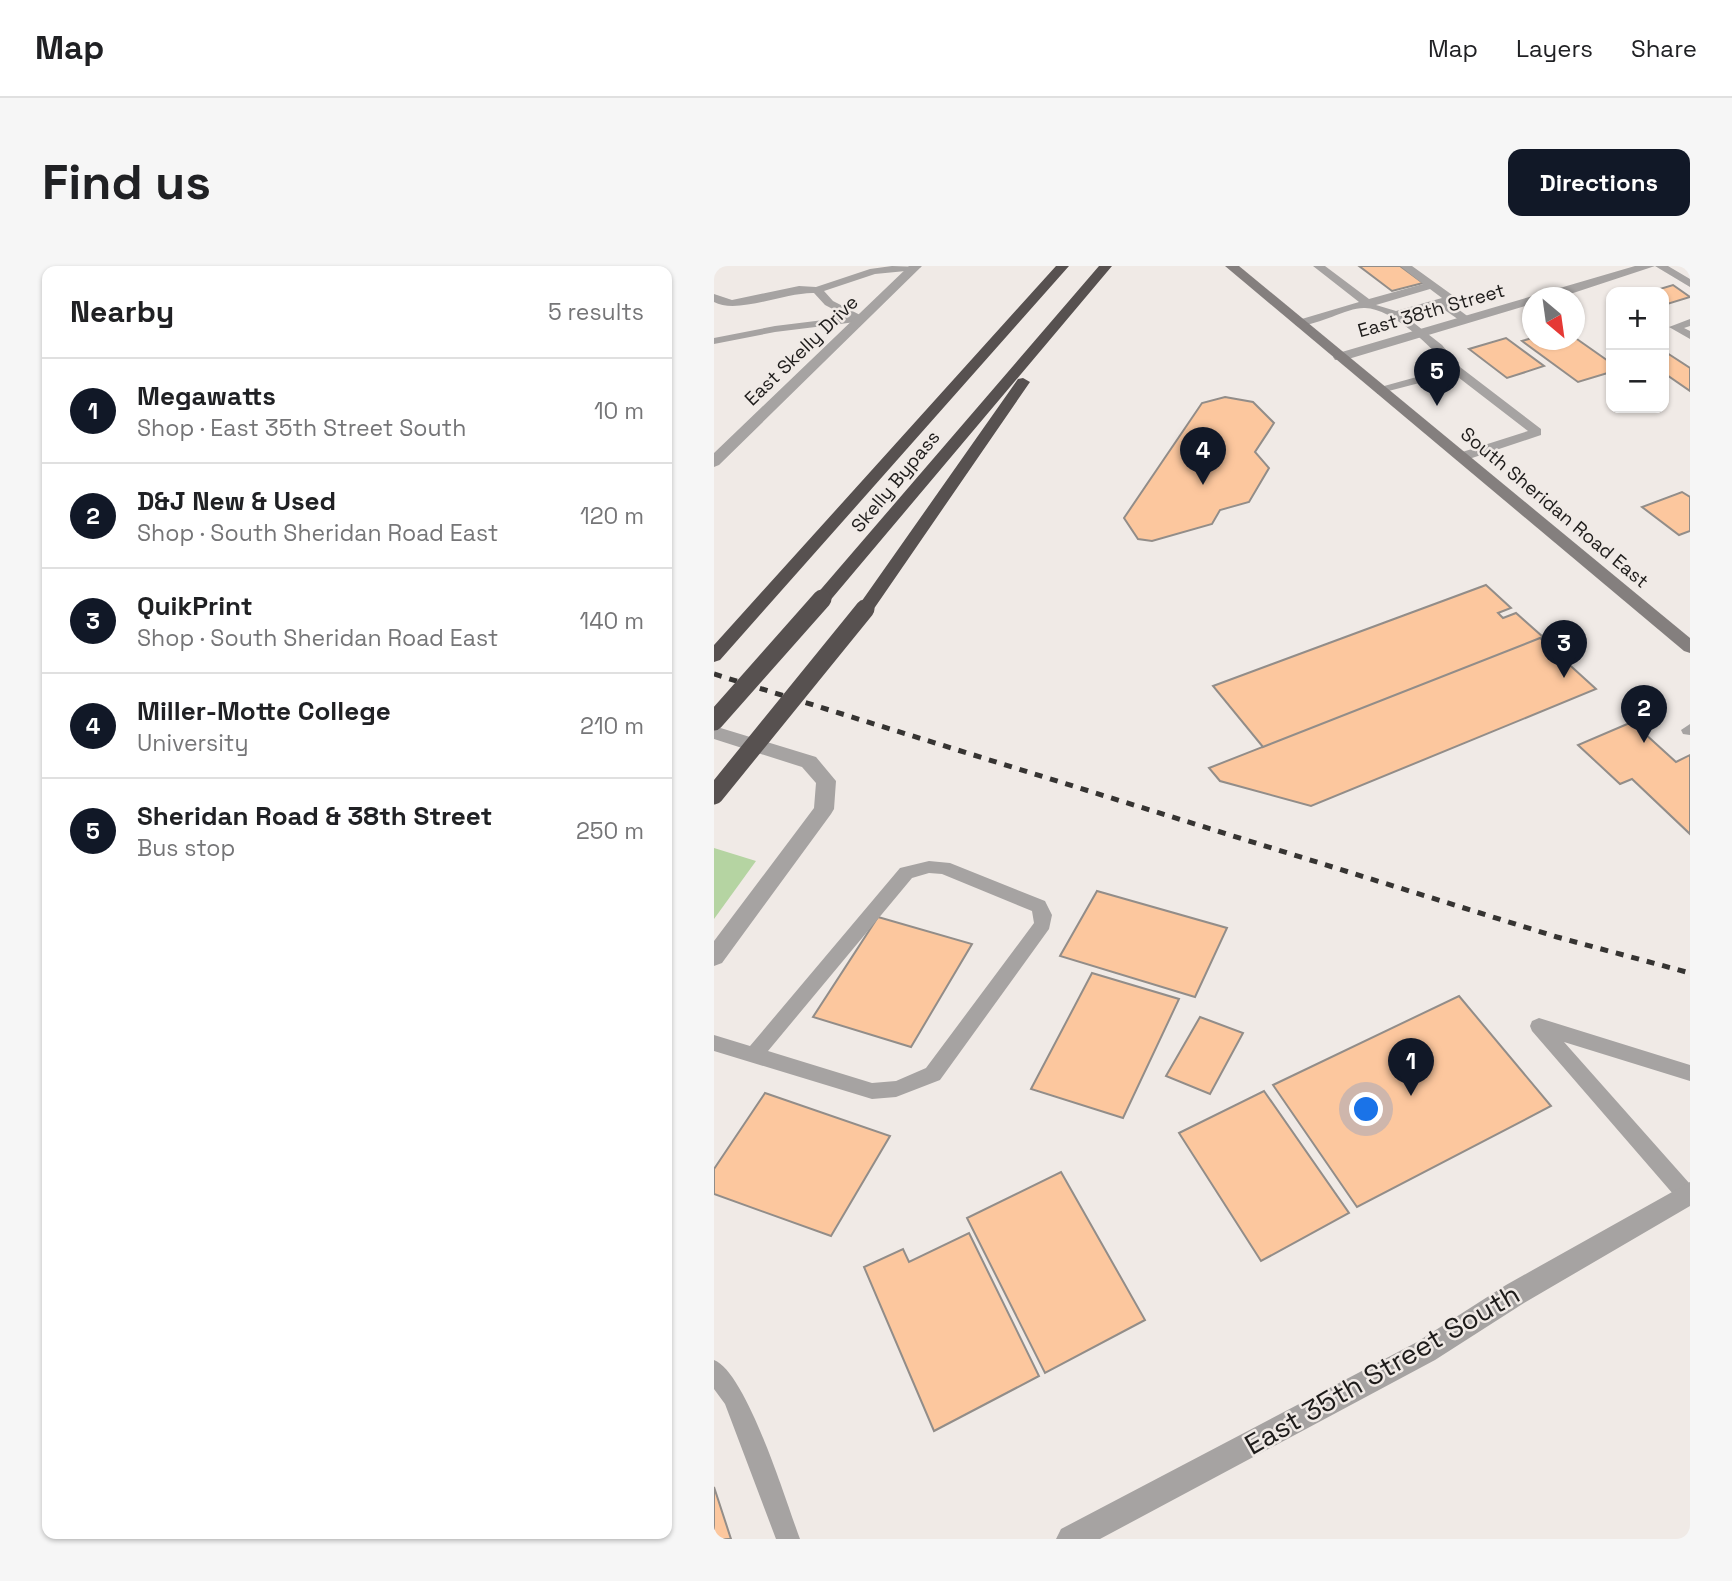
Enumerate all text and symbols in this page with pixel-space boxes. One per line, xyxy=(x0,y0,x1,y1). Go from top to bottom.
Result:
text: Map xyxy=(35,27,104,69)
text: Map xyxy=(1428,33,1478,64)
text: Layers xyxy=(1516,33,1593,64)
text: Share xyxy=(1631,33,1697,64)
button: Directions xyxy=(1508,149,1690,216)
text: Find us xyxy=(42,151,211,213)
street label: East 38th Street xyxy=(1355,278,1507,343)
north arrow xyxy=(1522,287,1585,350)
map controls xyxy=(1606,287,1669,413)
button: + xyxy=(1606,287,1669,350)
street label: East Skelly Drive xyxy=(739,290,864,411)
text: Nearby xyxy=(70,292,174,331)
text: 5 results xyxy=(548,297,644,327)
pin: 5 xyxy=(1414,348,1460,406)
button: − xyxy=(1606,350,1669,413)
text: Megawatts xyxy=(137,379,276,413)
text: 1 xyxy=(88,396,98,426)
text: 10 m xyxy=(594,396,644,426)
text: Shop · East 35th Street South xyxy=(137,413,466,443)
street label: South Sheridan Road East xyxy=(1456,421,1654,593)
street label: Skelly Bypass xyxy=(845,425,945,538)
pin: 4 xyxy=(1180,427,1226,485)
text: D&J New & Used xyxy=(137,484,336,518)
text: 2 xyxy=(86,501,100,531)
text: 120 m xyxy=(580,501,644,531)
text: Shop · South Sheridan Road East xyxy=(137,518,498,548)
text: QuikPrint xyxy=(137,589,253,623)
text: 3 xyxy=(86,606,100,636)
text: 140 m xyxy=(580,606,644,636)
pin: 3 xyxy=(1541,620,1587,678)
text: Shop · South Sheridan Road East xyxy=(137,623,498,653)
pin: 2 xyxy=(1621,685,1667,743)
text: Miller-Motte College xyxy=(137,694,391,728)
text: 4 xyxy=(86,711,100,741)
text: 210 m xyxy=(580,711,644,741)
text: University xyxy=(137,728,248,758)
text: Sheridan Road & 38th Street xyxy=(137,799,492,833)
text: 5 xyxy=(86,816,100,846)
text: 250 m xyxy=(576,816,644,846)
text: Bus stop xyxy=(137,833,235,863)
pin: 1 xyxy=(1388,1038,1434,1096)
your location xyxy=(1349,1092,1383,1126)
street label: East 35th Street South xyxy=(1238,1276,1526,1462)

